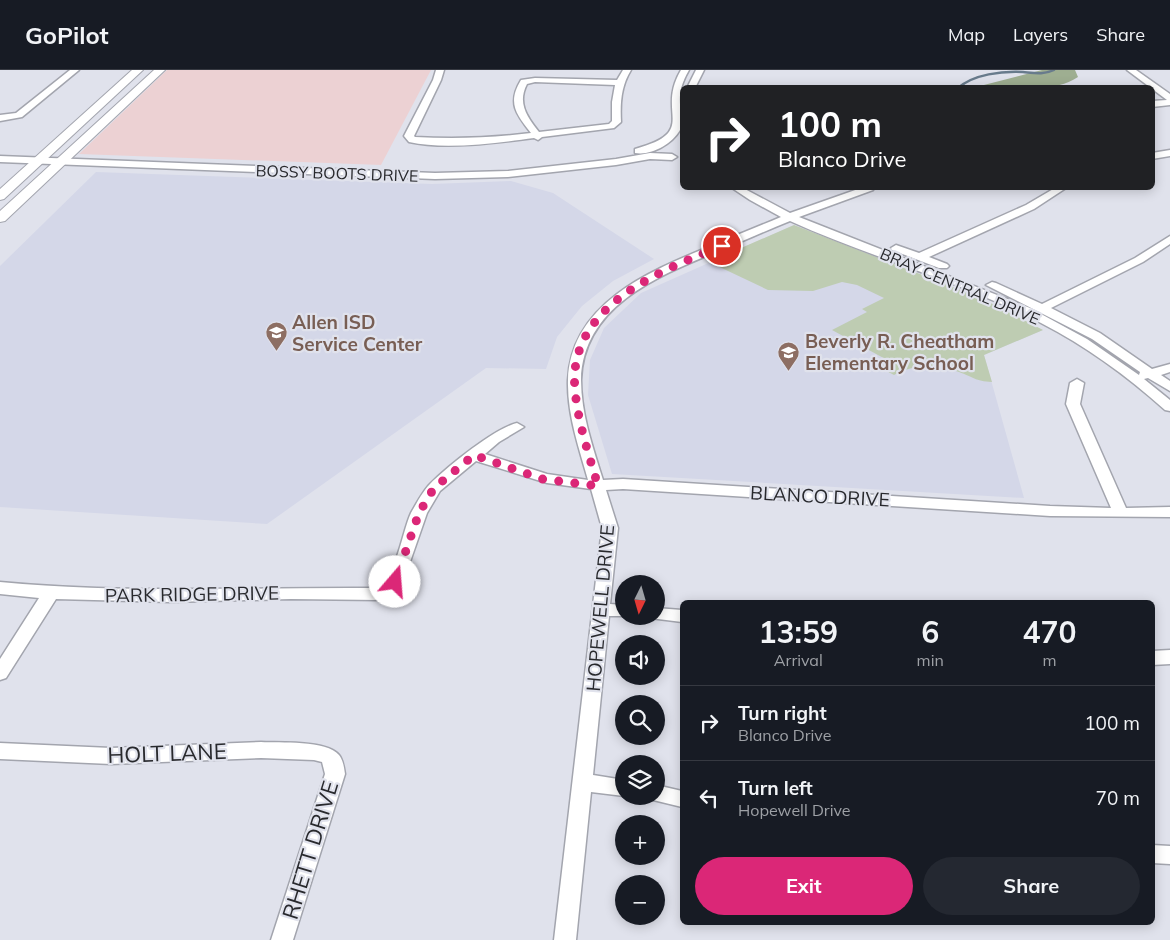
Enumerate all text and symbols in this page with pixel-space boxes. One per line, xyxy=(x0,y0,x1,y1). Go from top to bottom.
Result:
text: GoPilot xyxy=(25,20,109,50)
text: Map xyxy=(948,23,985,46)
text: Layers xyxy=(1013,23,1068,46)
text: Share xyxy=(1096,23,1145,46)
text: 100 m xyxy=(778,102,882,146)
icon: right xyxy=(695,105,760,170)
text: Blanco Drive xyxy=(778,145,906,173)
street label: BOSSY BOOTS DRIVE xyxy=(255,160,419,186)
pin xyxy=(701,225,743,267)
icon: arrive xyxy=(708,232,736,260)
street label: BRAY CENTRAL DRIVE xyxy=(877,243,1043,329)
place label: Allen ISD Service Center xyxy=(292,310,423,356)
school or university icon: Allen ISD Service Center xyxy=(264,321,288,352)
place label: Beverly R. Cheatham Elementary School xyxy=(805,329,994,375)
school or university icon: Beverly R. Cheatham Elementary School xyxy=(777,340,801,371)
street label: BLANCO DRIVE xyxy=(749,480,891,512)
street label: HOPEWELL DRIVE xyxy=(581,524,619,692)
position arrow xyxy=(368,555,420,607)
north arrow xyxy=(615,575,665,625)
map controls xyxy=(615,575,665,925)
street label: PARK RIDGE DRIVE xyxy=(105,580,279,608)
text: 13:59 xyxy=(759,613,838,651)
text: 6 xyxy=(921,613,939,651)
text: 470 xyxy=(1022,613,1076,651)
button: sound xyxy=(615,635,665,685)
text: Arrival xyxy=(774,650,823,670)
text: min xyxy=(917,650,944,670)
text: m xyxy=(1042,650,1056,670)
button: search xyxy=(615,695,665,745)
text: Turn right xyxy=(738,701,827,725)
icon: right xyxy=(695,709,723,737)
text: 100 m xyxy=(1084,711,1140,735)
text: Blanco Drive xyxy=(738,725,831,745)
street label: HOLT LANE xyxy=(107,737,227,769)
button: layers xyxy=(615,755,665,805)
text: Turn left xyxy=(738,776,813,800)
street label: RHETT DRIVE xyxy=(276,778,344,922)
icon: left xyxy=(695,784,723,812)
text: 70 m xyxy=(1096,786,1140,810)
text: Hopewell Drive xyxy=(738,800,851,820)
button: + xyxy=(615,815,665,865)
button: Exit xyxy=(695,857,913,915)
button: Share xyxy=(923,857,1140,915)
button: − xyxy=(615,875,665,925)

